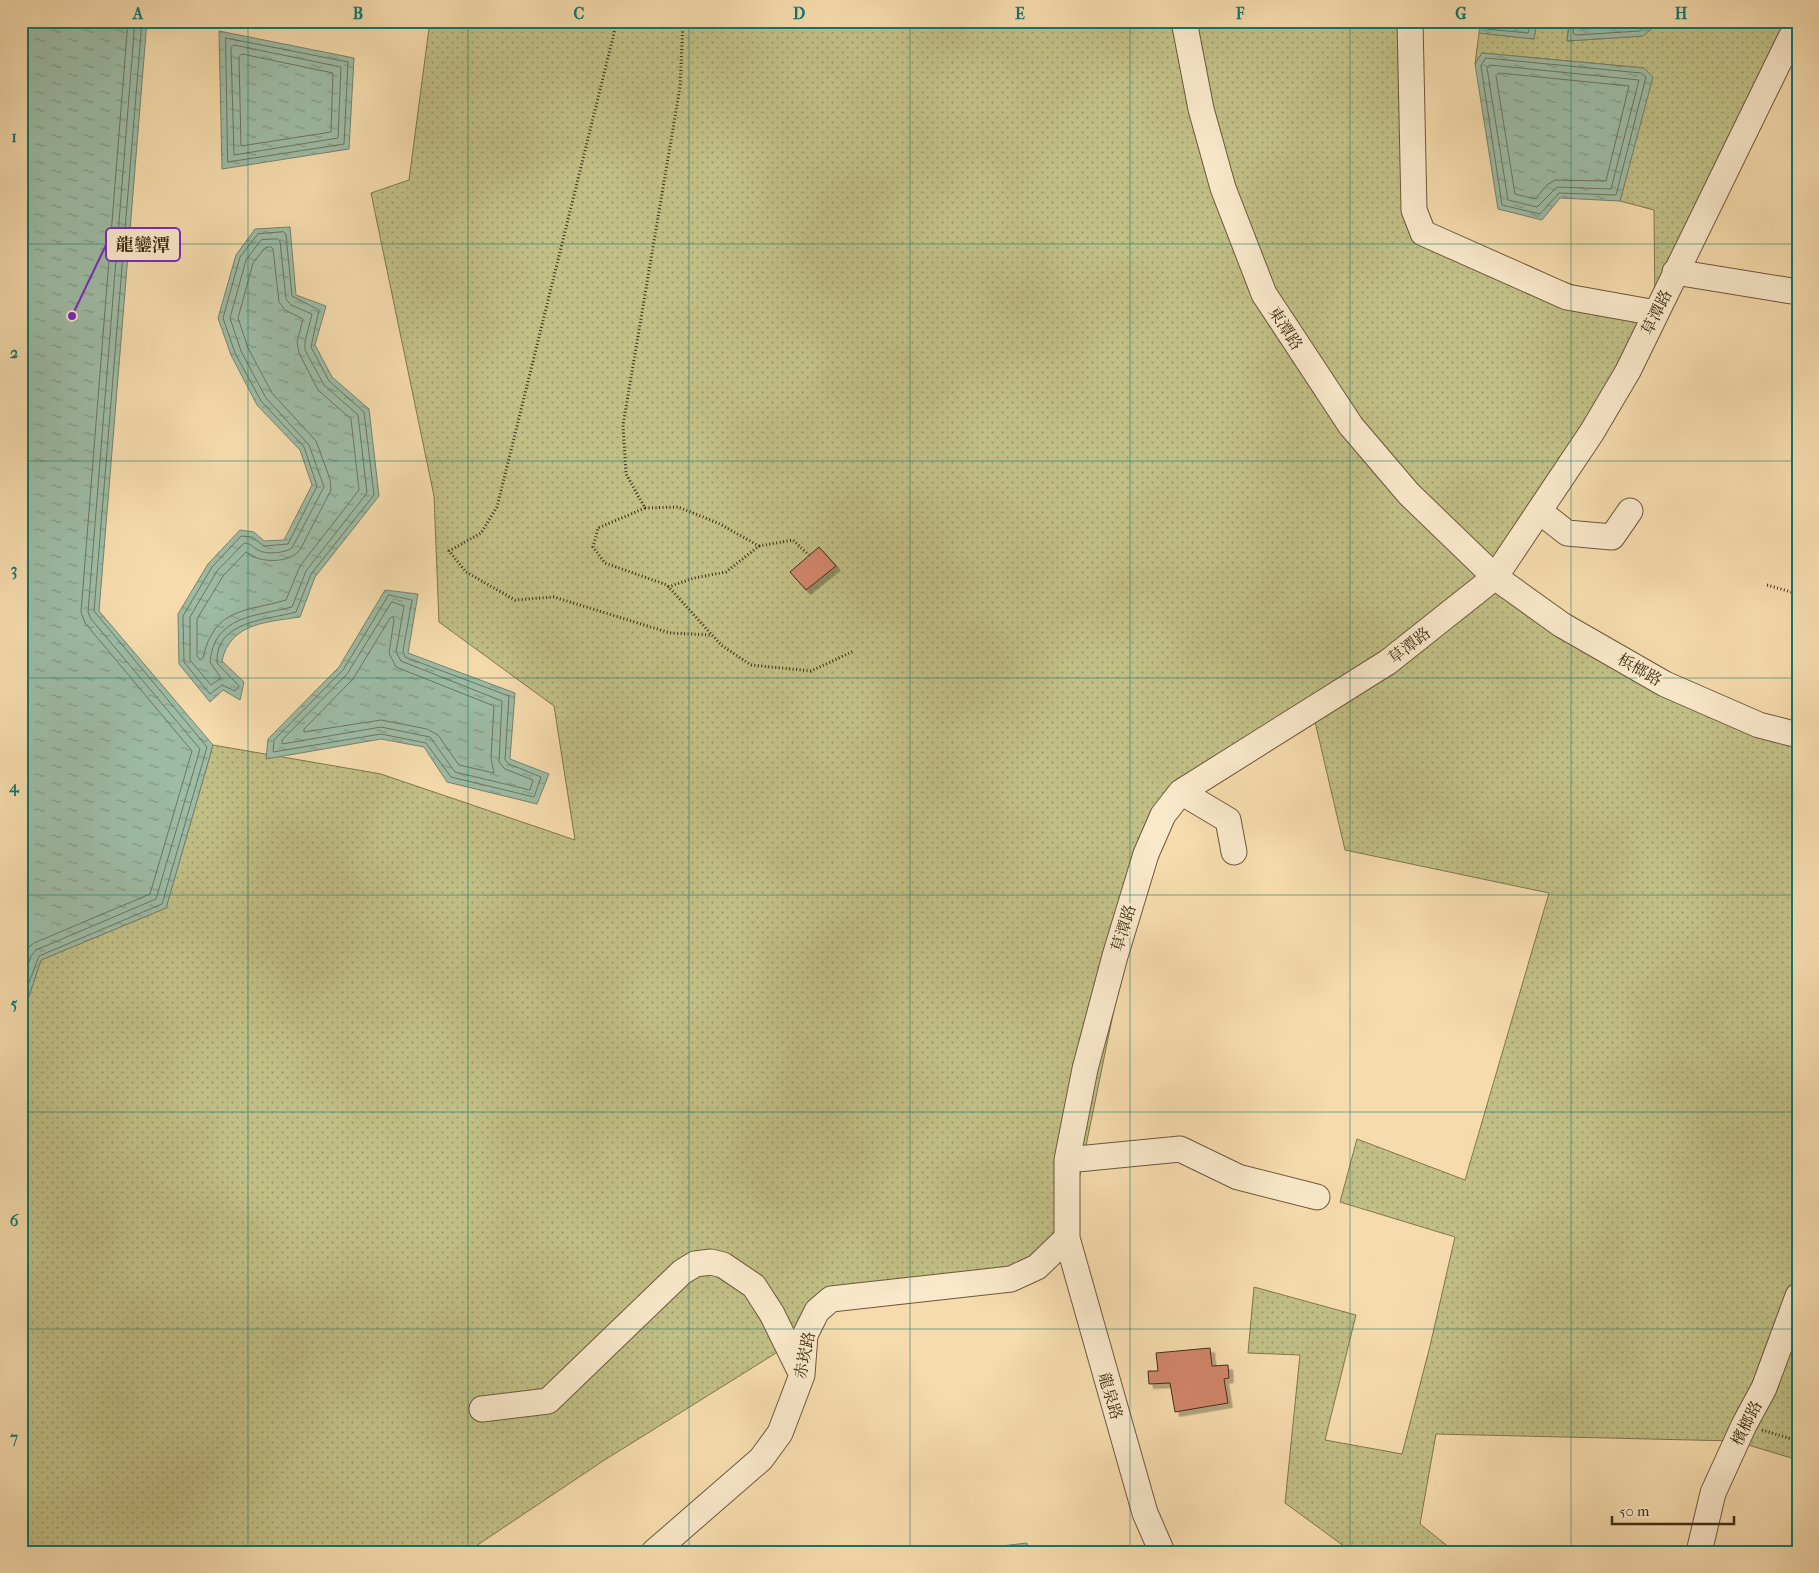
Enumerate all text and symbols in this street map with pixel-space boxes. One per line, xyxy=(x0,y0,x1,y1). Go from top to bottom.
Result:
text: A xyxy=(132,4,144,23)
text: B xyxy=(353,4,363,23)
text: C xyxy=(574,4,585,23)
text: D xyxy=(793,4,805,23)
text: E xyxy=(1015,4,1025,23)
text: F xyxy=(1235,4,1245,23)
text: G xyxy=(1455,4,1467,23)
text: H xyxy=(1675,4,1688,23)
text: 1 xyxy=(11,127,17,146)
callout: 龍鑾潭 xyxy=(106,228,180,261)
text: 龍鑾潭 xyxy=(116,235,170,256)
street label: 草潭路 xyxy=(1637,286,1676,338)
street label: 東潭路 xyxy=(1265,303,1307,354)
text: 2 xyxy=(10,343,18,362)
text: 3 xyxy=(11,560,17,580)
street label: 草潭路 xyxy=(1385,623,1434,668)
street label: 梹榔路 xyxy=(1614,649,1665,690)
text: 4 xyxy=(8,777,20,797)
street label: 草潭路 xyxy=(1107,902,1140,954)
text: 5 xyxy=(11,994,18,1013)
text: 6 xyxy=(10,1211,19,1230)
street label: 赤崁路 xyxy=(790,1330,819,1381)
street label: 龍泉路 xyxy=(1095,1370,1126,1422)
street label: 檳榔路 xyxy=(1727,1398,1766,1449)
text: 7 xyxy=(9,1428,18,1447)
scale bar xyxy=(1612,1493,1734,1525)
text: 50 m xyxy=(1619,1502,1650,1520)

